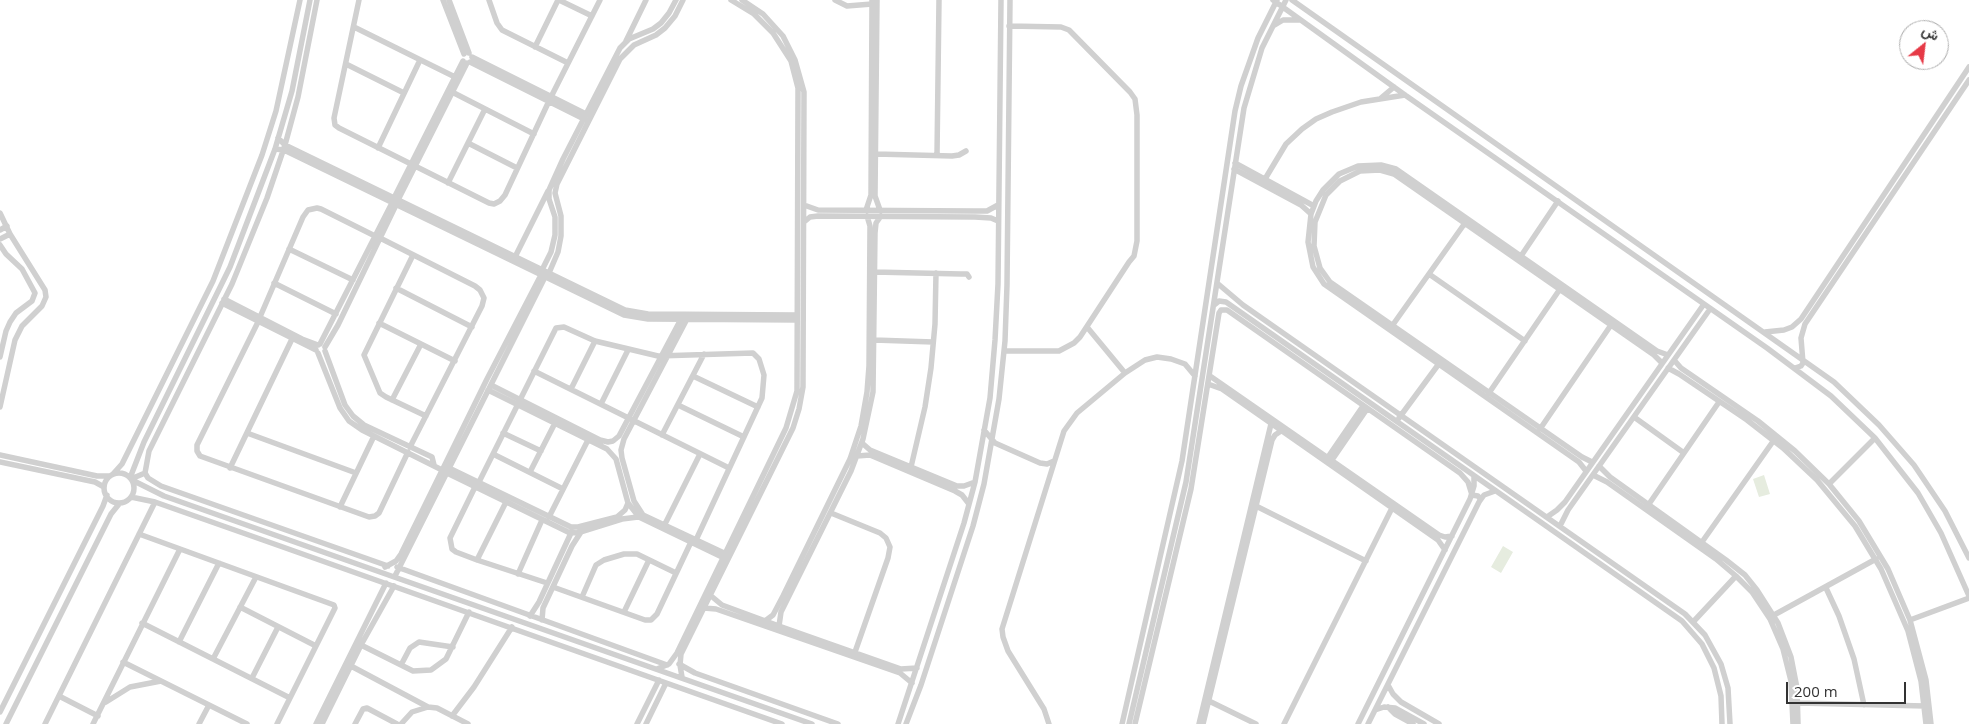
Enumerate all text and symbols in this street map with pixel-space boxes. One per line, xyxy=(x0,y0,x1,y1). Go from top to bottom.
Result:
north arrow xyxy=(1899,20,1949,70)
text: ش xyxy=(1919,20,1943,45)
scale bar xyxy=(1789,672,1909,704)
text: 200 m xyxy=(1794,681,1838,701)

